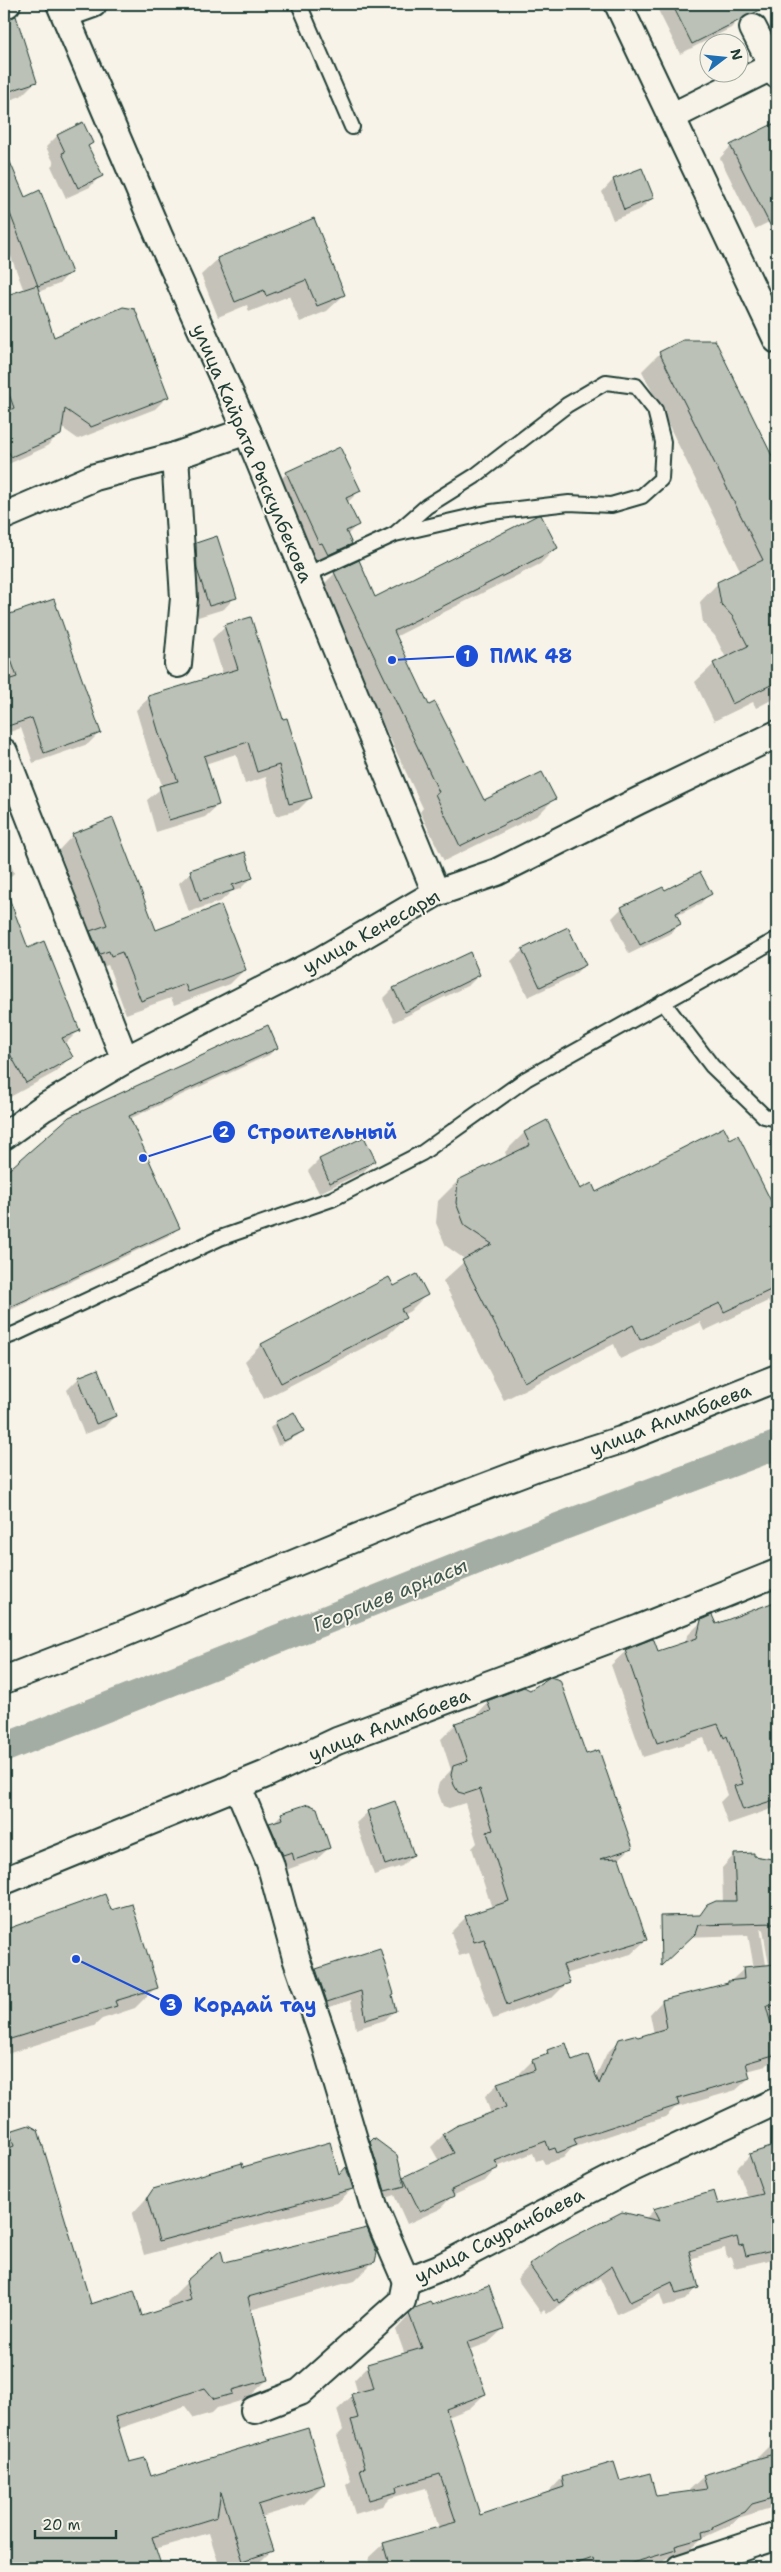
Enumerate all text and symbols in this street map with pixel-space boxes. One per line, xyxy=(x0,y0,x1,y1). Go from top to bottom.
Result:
north arrow xyxy=(698,32,748,82)
text: N xyxy=(726,47,747,62)
street label: улица Кайрата Рыскулбекова xyxy=(187,320,319,587)
callout: ПМК 48 xyxy=(454,638,582,673)
text: ПМК 48 xyxy=(490,643,572,669)
text: 1 xyxy=(464,646,471,666)
street label: улица Кенесары xyxy=(298,883,444,980)
callout: Строительный xyxy=(212,1114,407,1149)
text: Строительный xyxy=(247,1119,397,1145)
text: 2 xyxy=(219,1122,230,1142)
street label: улица Алимбаева xyxy=(586,1377,755,1462)
water label: Георгиев арнасы xyxy=(309,1552,471,1638)
street label: улица Алимбаева xyxy=(305,1682,474,1767)
callout: Кордай тау xyxy=(158,1987,326,2022)
text: Кордай тау xyxy=(194,1992,316,2018)
text: 3 xyxy=(166,1995,176,2015)
street label: улица Сауранбаева xyxy=(410,2182,588,2289)
scale bar xyxy=(35,2507,116,2539)
text: 20 m xyxy=(42,2515,81,2535)

